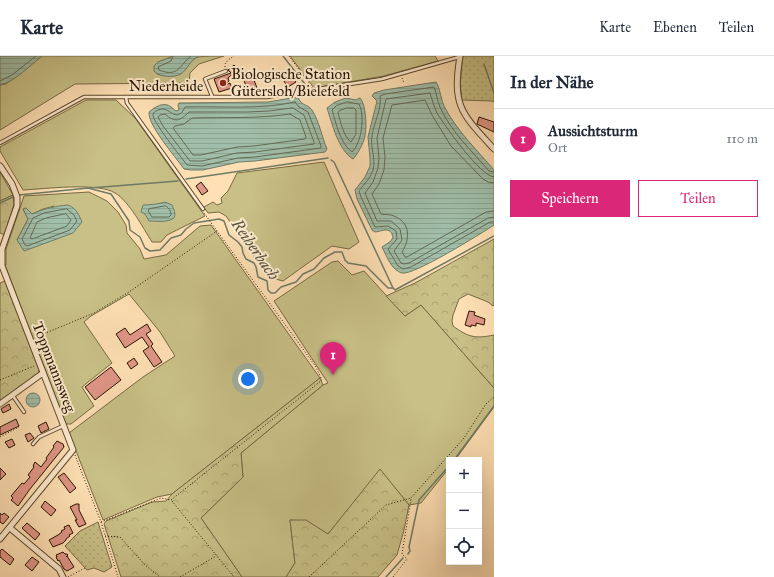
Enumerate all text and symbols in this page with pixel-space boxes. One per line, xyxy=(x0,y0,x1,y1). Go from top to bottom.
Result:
text: Karte xyxy=(20,16,63,39)
text: Karte xyxy=(599,19,631,36)
text: Ebenen xyxy=(653,19,697,36)
text: Teilen xyxy=(719,19,754,36)
place label: Biologische Station Gütersloh/Bielefeld xyxy=(231,65,350,100)
text: In der Nähe xyxy=(510,72,594,93)
street label: Niederheide xyxy=(129,77,203,95)
marker: Biologische Station Gütersloh/Bielefeld xyxy=(218,78,228,88)
text: Aussichtsturm xyxy=(548,122,638,140)
text: 1 xyxy=(520,131,526,147)
text: 110 m xyxy=(726,131,758,147)
text: Ort xyxy=(548,140,567,156)
button: Speichern xyxy=(510,180,630,217)
button: Teilen xyxy=(638,180,758,217)
water label: Reiherbach xyxy=(227,214,284,284)
street label: Toppmannsweg xyxy=(29,319,80,416)
pin: 1 xyxy=(320,342,346,375)
your location xyxy=(238,369,258,389)
map controls xyxy=(446,457,482,565)
button: + xyxy=(446,457,482,493)
button: − xyxy=(446,493,482,529)
button: locate xyxy=(446,529,482,565)

